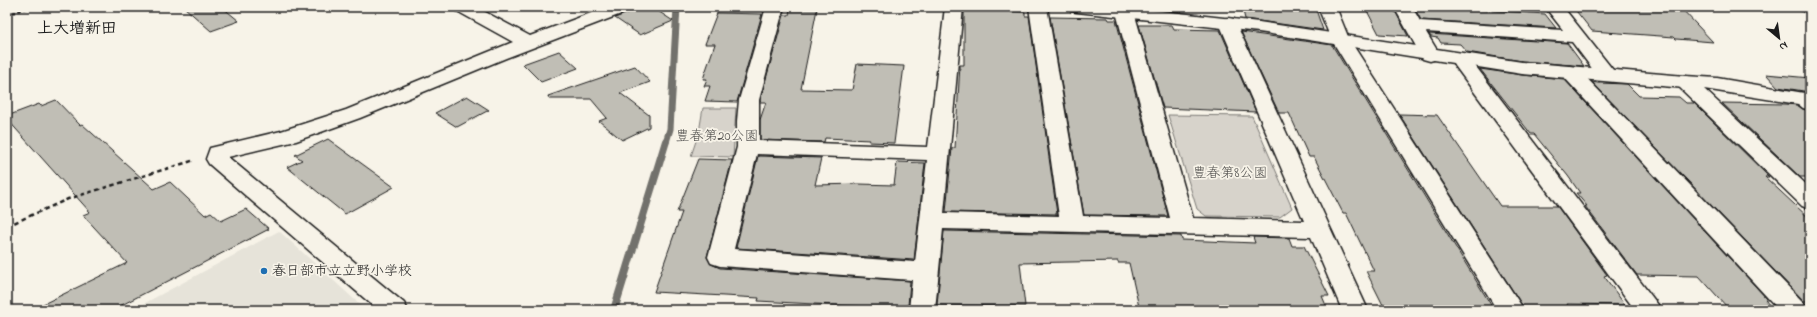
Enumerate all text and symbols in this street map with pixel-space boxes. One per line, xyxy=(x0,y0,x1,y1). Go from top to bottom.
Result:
district label: 上大増新田 xyxy=(37,17,117,41)
north arrow xyxy=(1759,18,1799,58)
text: N xyxy=(1776,37,1790,55)
park label: 豊春第20公園 xyxy=(675,126,759,147)
park label: 豊春第8公園 xyxy=(1192,163,1268,184)
place label: 春日部市立立野小学校 xyxy=(272,261,412,282)
marker: 春日部市立立野小学校 xyxy=(259,266,269,276)

